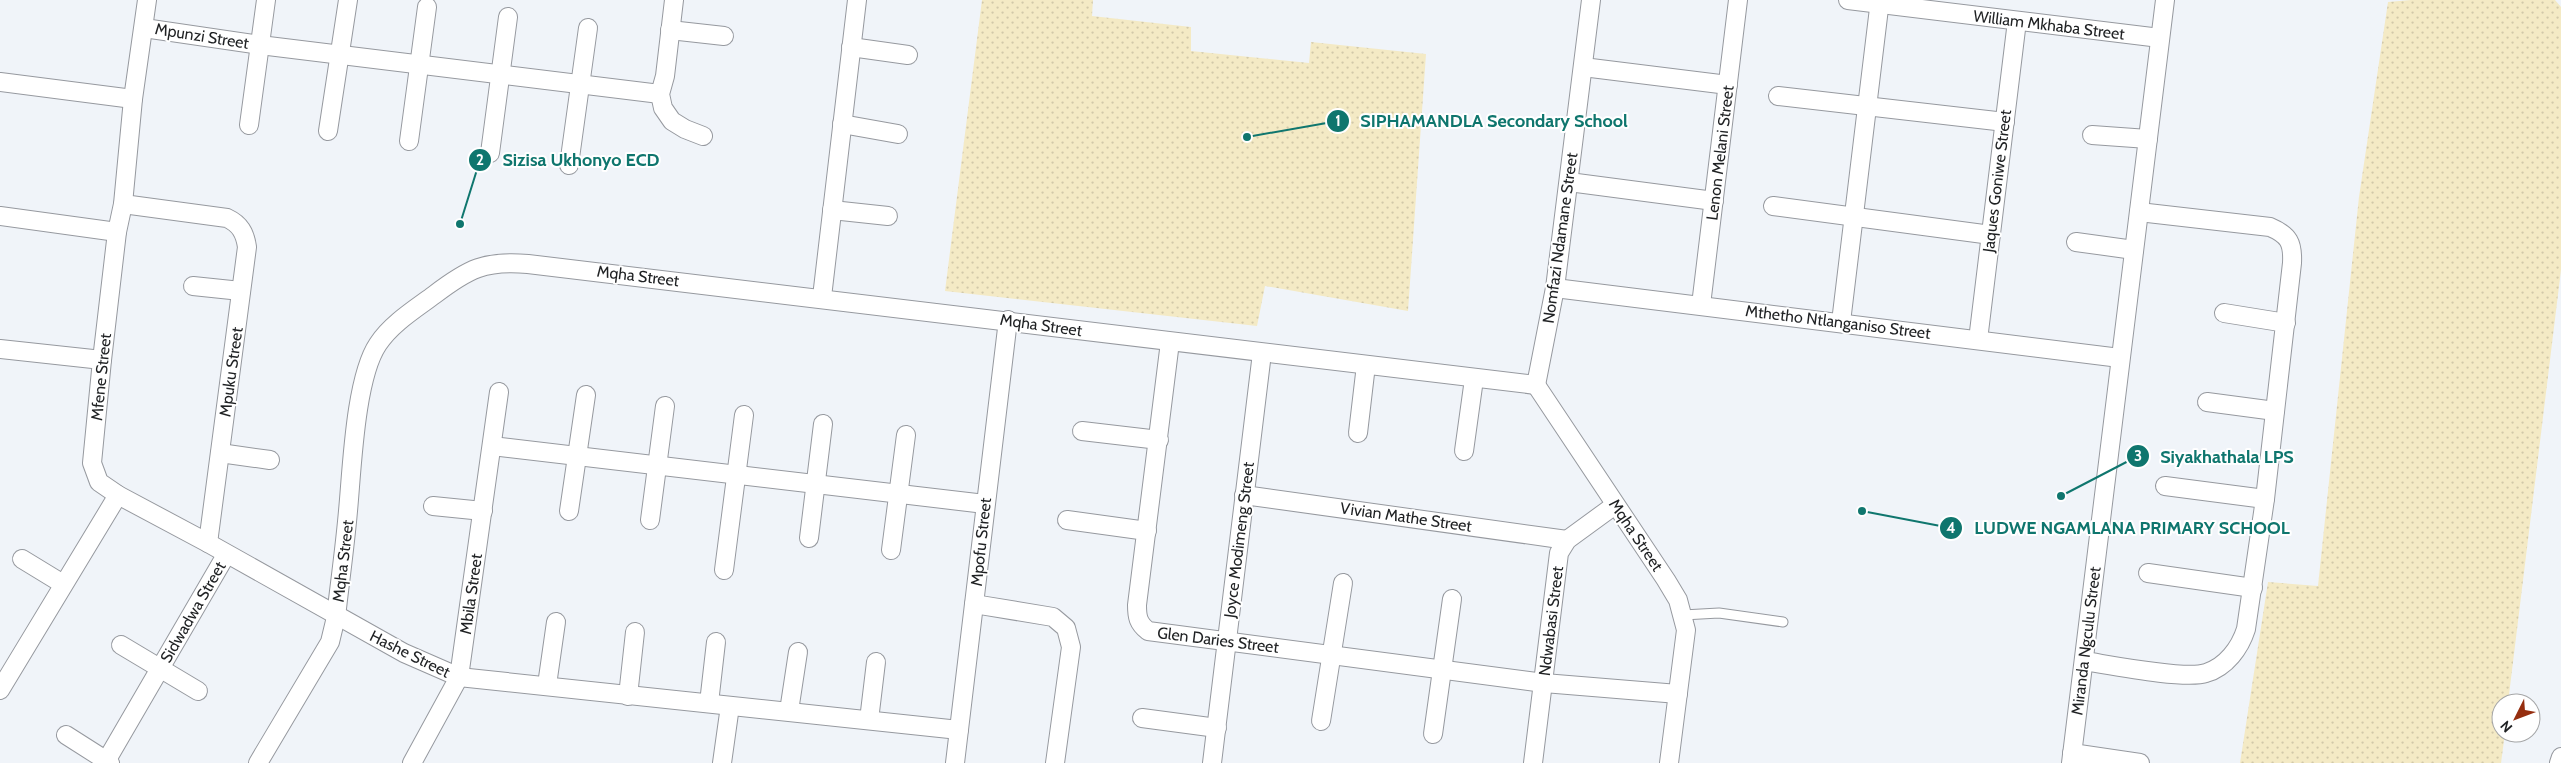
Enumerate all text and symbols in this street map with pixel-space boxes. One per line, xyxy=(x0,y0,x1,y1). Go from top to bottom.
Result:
street label: William Mkhaba Street xyxy=(1972,6,2126,44)
street label: Mpunzi Street xyxy=(154,19,251,53)
street label: Lenon Melani Street xyxy=(1702,84,1738,222)
callout: SIPHAMANDLA Secondary School xyxy=(1325,104,1638,137)
street label: Jaques Goniwe Street xyxy=(1979,108,2015,254)
text: SIPHAMANDLA Secondary School xyxy=(1360,110,1628,132)
text: 1 xyxy=(1335,112,1341,130)
callout: Sizisa Ukhonyo ECD xyxy=(468,143,670,176)
text: Sizisa Ukhonyo ECD xyxy=(502,149,660,171)
text: 2 xyxy=(476,151,484,169)
street label: Nomfazi Ndamane Street xyxy=(1539,151,1581,325)
street label: Mqha Street xyxy=(596,262,681,291)
street label: Mthetho Ntlanganiso Street xyxy=(1744,301,1932,343)
street label: Mqha Street xyxy=(999,310,1084,340)
street label: Mpuku Street xyxy=(215,325,247,418)
street label: Mfene Street xyxy=(87,332,115,422)
callout: Siyakhathala LPS xyxy=(2125,440,2304,473)
text: Siyakhathala LPS xyxy=(2160,446,2294,468)
text: 3 xyxy=(2134,447,2142,465)
street label: Joyce Modimeng Street xyxy=(1220,460,1258,620)
street label: Mqha Street xyxy=(1605,495,1667,575)
street label: Mpofu Street xyxy=(967,496,995,587)
street label: Vivian Mathe Street xyxy=(1339,498,1474,536)
callout: LUDWE NGAMLANA PRIMARY SCHOOL xyxy=(1939,512,2299,545)
text: LUDWE NGAMLANA PRIMARY SCHOOL xyxy=(1974,517,2290,539)
street label: Mqha Street xyxy=(329,518,358,603)
text: 4 xyxy=(1946,519,1956,537)
street label: Mbila Street xyxy=(456,552,486,636)
street label: Sidwadwa Street xyxy=(156,558,230,666)
street label: Ndwabasi Street xyxy=(1535,564,1567,677)
street label: Miranda Ngculu Street xyxy=(2067,565,2105,716)
street label: Glen Daries Street xyxy=(1156,623,1280,657)
street label: Hashe Street xyxy=(367,626,454,682)
north arrow xyxy=(2491,693,2541,743)
text: N xyxy=(2496,717,2516,736)

